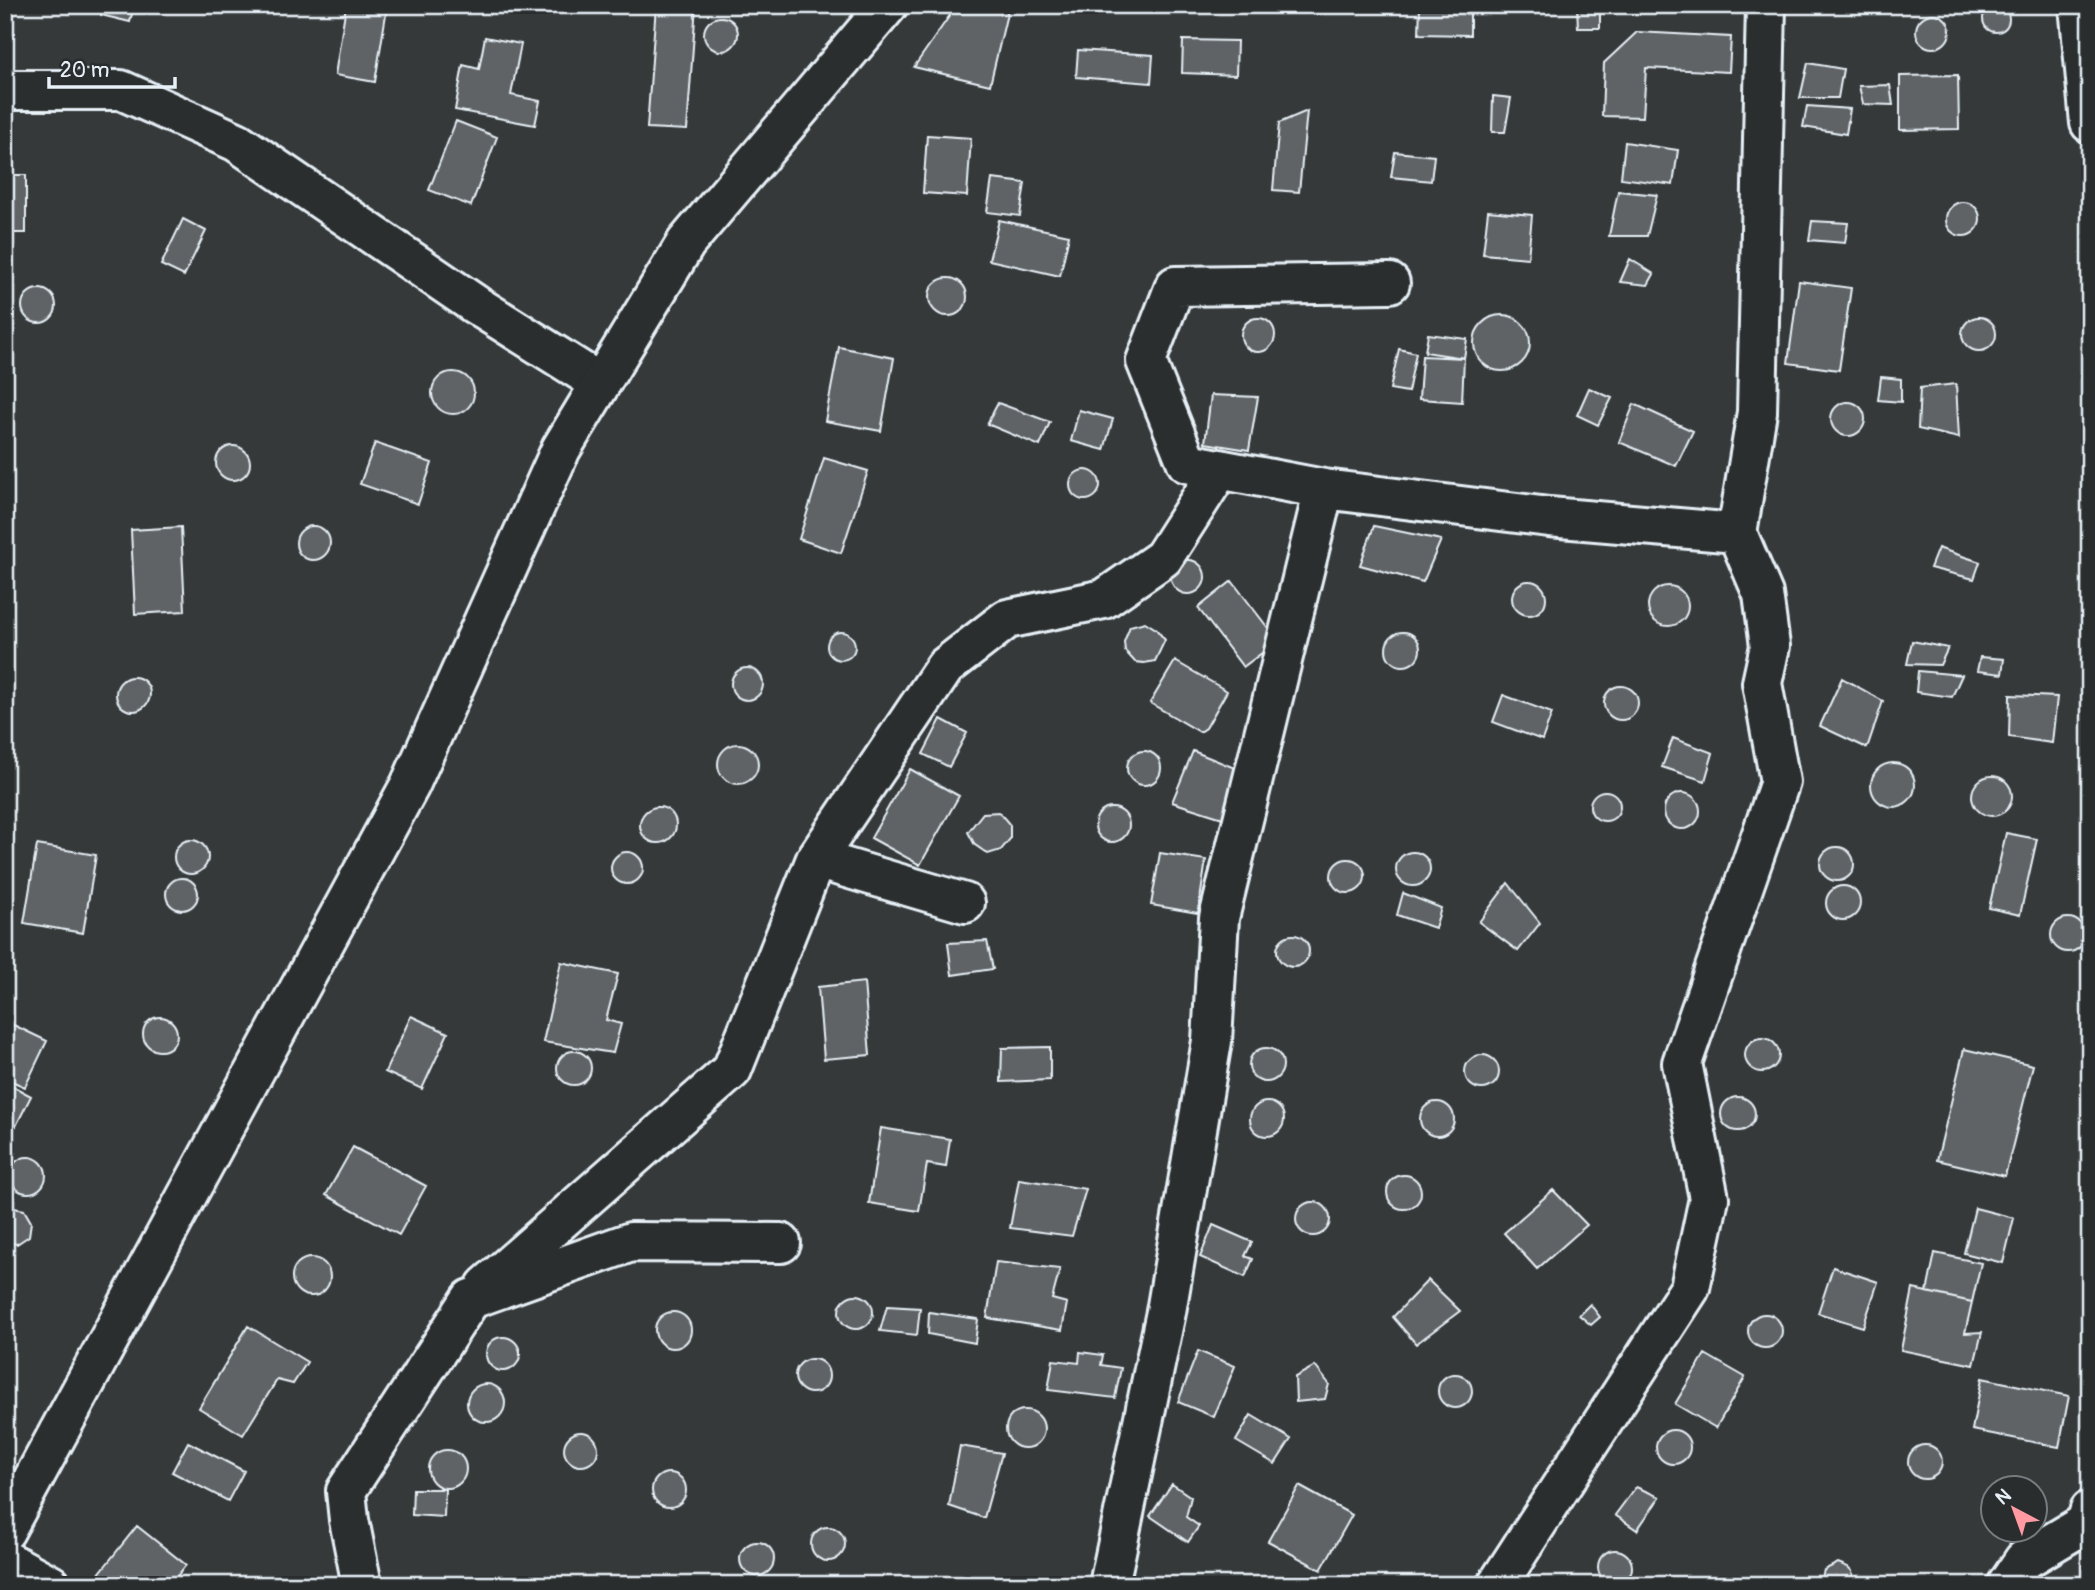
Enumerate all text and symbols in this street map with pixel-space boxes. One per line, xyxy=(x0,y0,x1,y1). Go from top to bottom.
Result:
scale bar xyxy=(49,46,175,90)
text: 20 m xyxy=(60,57,109,84)
north arrow xyxy=(1980,1474,2050,1544)
text: N xyxy=(1991,1484,2016,1510)

